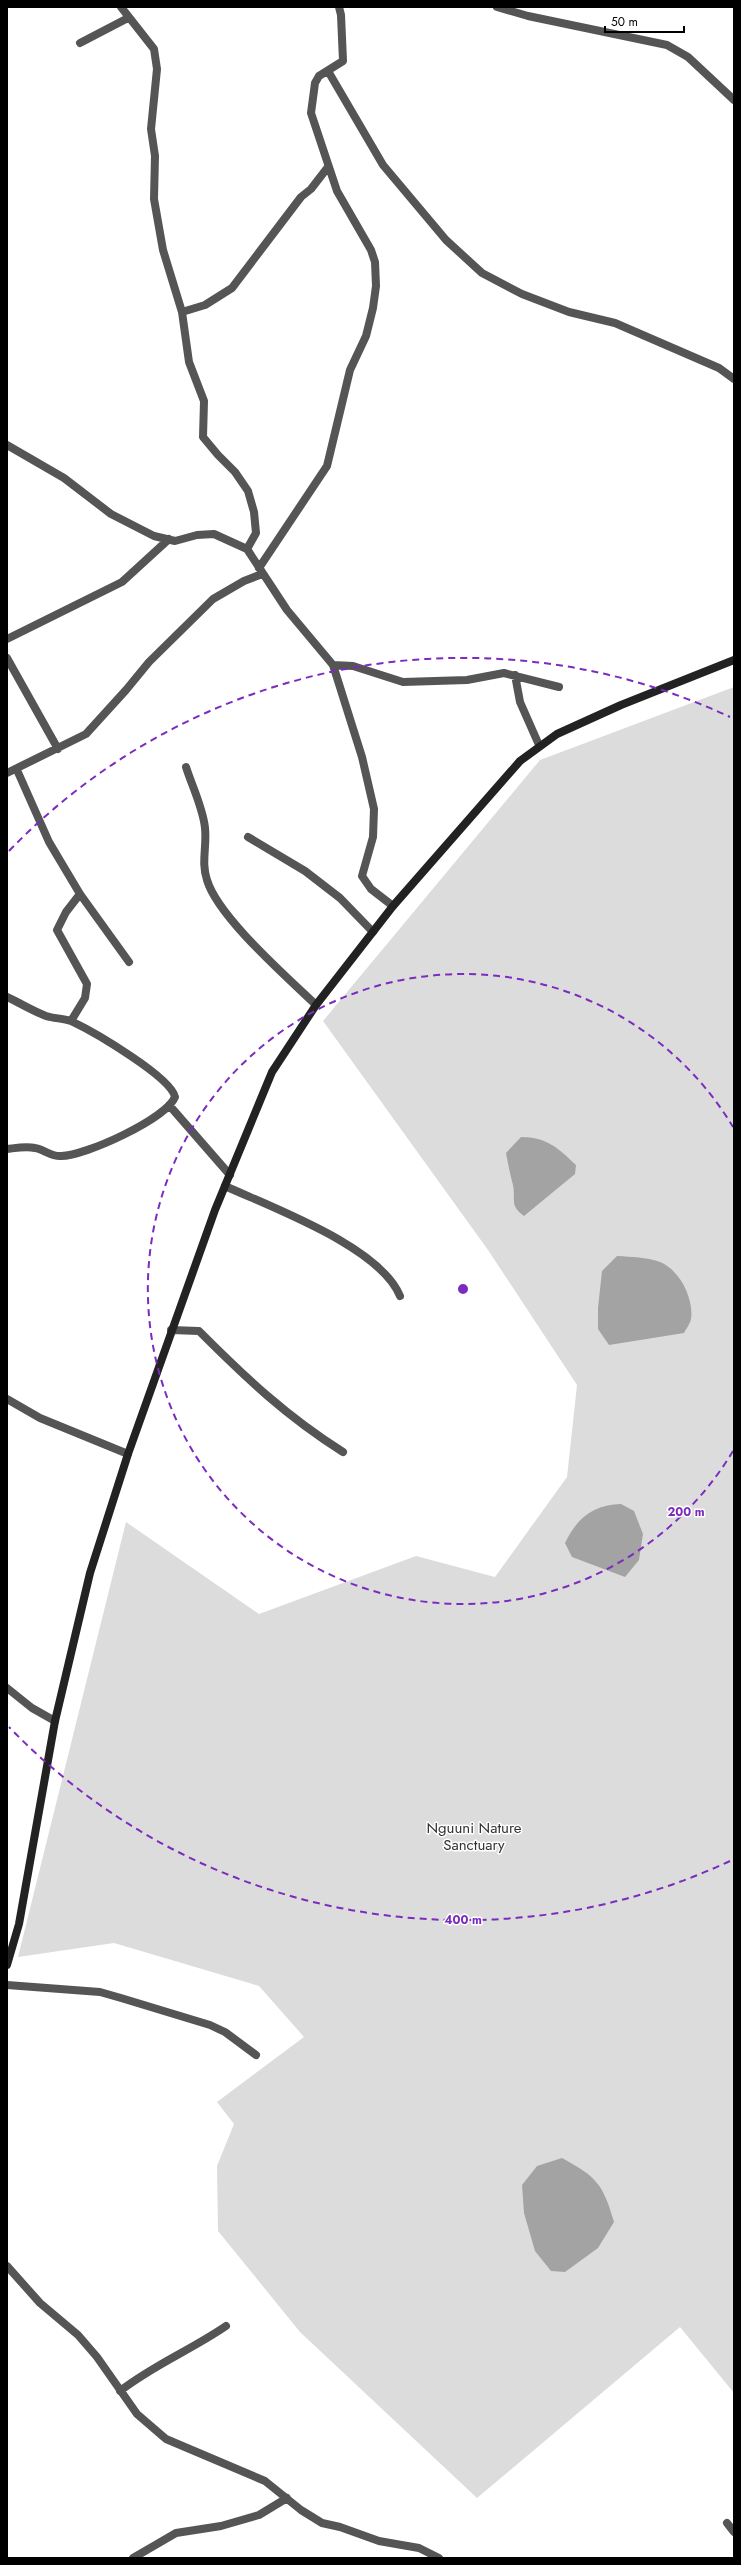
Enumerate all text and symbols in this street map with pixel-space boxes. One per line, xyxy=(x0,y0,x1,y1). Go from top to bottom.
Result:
scale bar xyxy=(605,8,684,34)
text: 50 m xyxy=(611,13,638,31)
centre of rings xyxy=(456,1282,470,1296)
text: 200 m xyxy=(667,1503,705,1521)
park label: Nguuni Nature Sanctuary xyxy=(426,1817,522,1856)
text: 400 m xyxy=(444,1911,482,1929)

